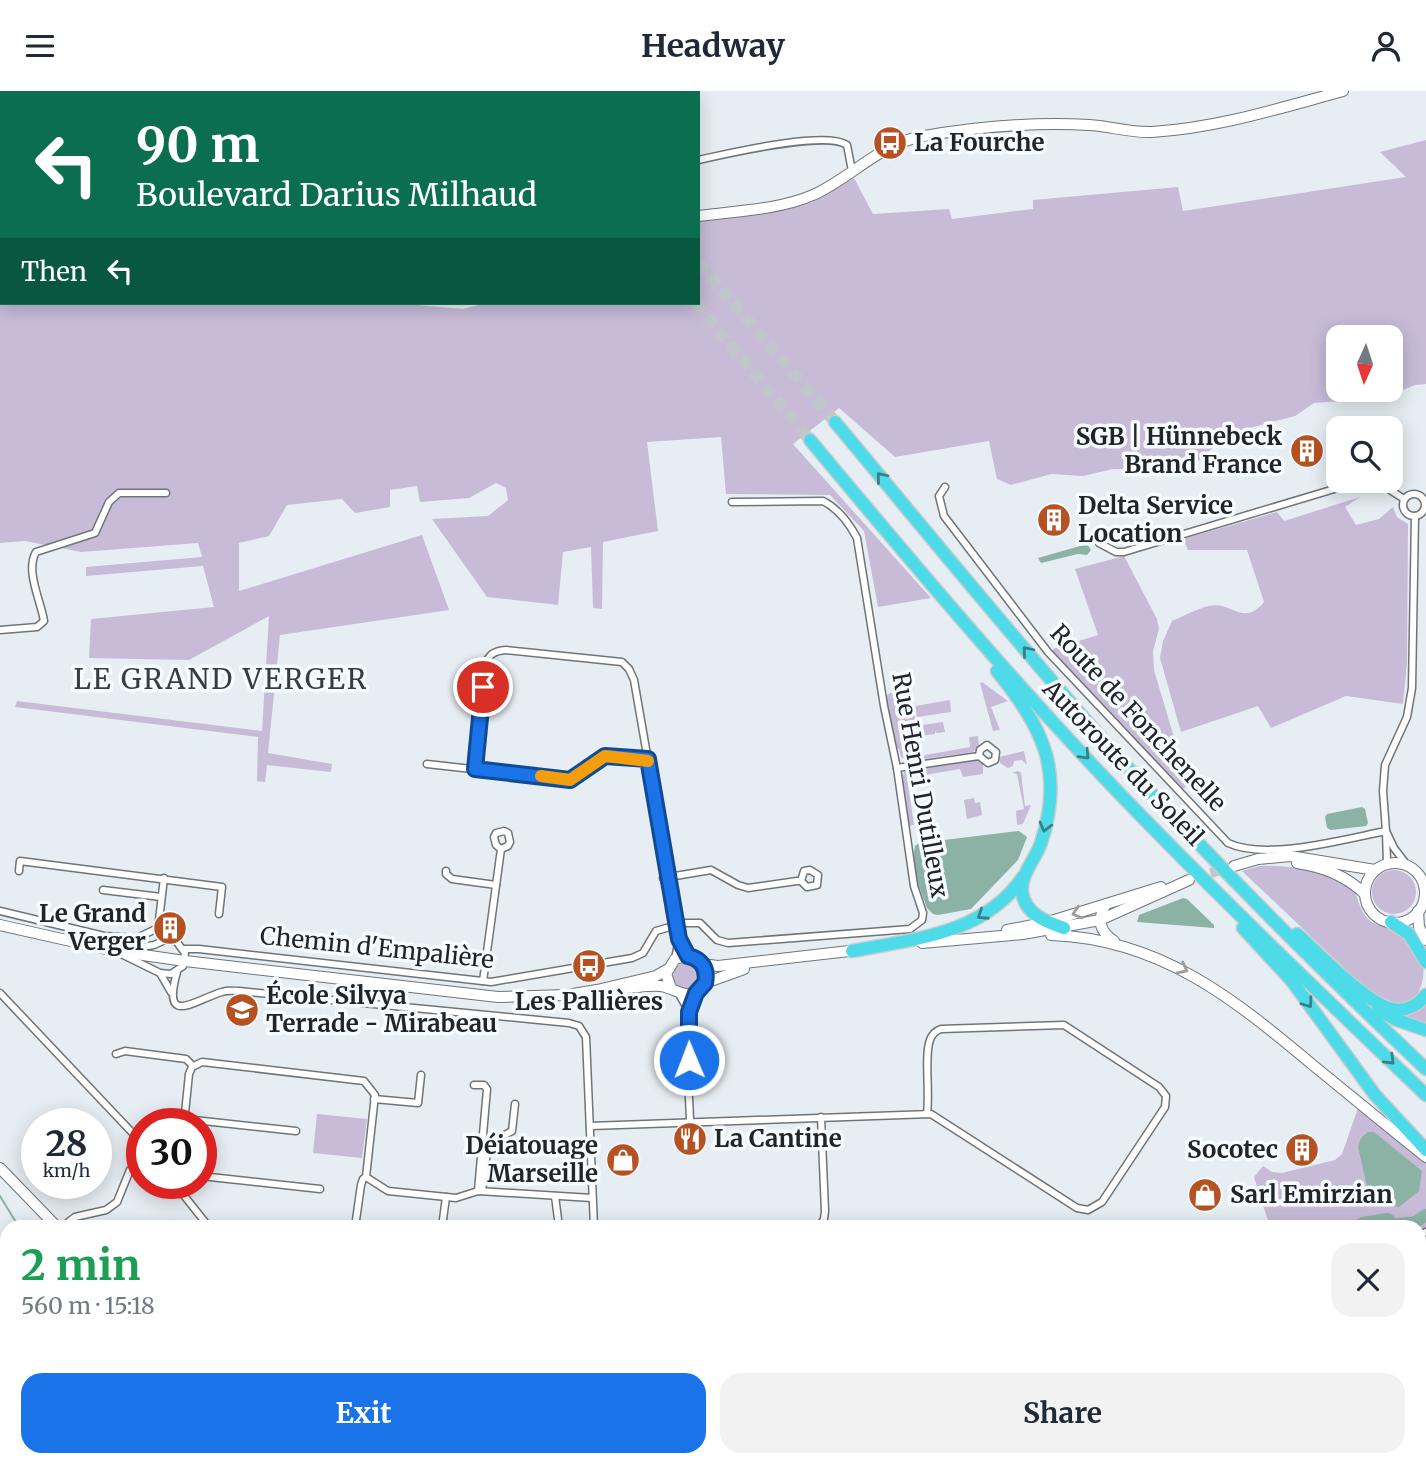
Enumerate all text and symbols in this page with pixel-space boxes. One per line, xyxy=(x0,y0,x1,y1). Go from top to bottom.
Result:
text: Headway xyxy=(641,26,785,66)
icon: menu xyxy=(21,27,59,65)
icon: person xyxy=(1367,27,1405,65)
text: 90 m xyxy=(136,114,260,175)
icon: left xyxy=(21,119,112,210)
bus stop icon: La Fourche xyxy=(871,124,909,162)
place label: La Fourche xyxy=(914,127,1045,158)
text: Boulevard Darius Milhaud xyxy=(136,175,537,215)
icon: left xyxy=(101,252,139,290)
text: Then xyxy=(21,255,87,288)
north arrow xyxy=(1326,325,1404,403)
map controls xyxy=(1326,325,1403,493)
button: search xyxy=(1326,416,1403,493)
place label: SGB | Hünnebeck Brand France xyxy=(1076,421,1282,480)
building icon: SGB | Hünnebeck Brand France xyxy=(1288,432,1326,470)
one-way arrow xyxy=(876,472,889,485)
place label: Delta Service Location xyxy=(1078,490,1233,549)
building icon: Delta Service Location xyxy=(1035,501,1073,539)
street label: Route de Fonchenelle xyxy=(1044,618,1233,818)
one-way arrow xyxy=(1022,647,1035,659)
pin xyxy=(453,657,513,717)
district label: LE GRAND VERGER xyxy=(74,661,368,697)
icon: arrive xyxy=(464,668,502,706)
street label: Rue Henri Dutilleux xyxy=(885,670,956,901)
street label: Autoroute du Soleil xyxy=(1036,672,1210,852)
one-way arrow xyxy=(1076,747,1089,760)
one-way arrow xyxy=(1039,821,1054,833)
place label: Le Grand Verger xyxy=(39,898,146,957)
one-way arrow xyxy=(1071,905,1084,919)
one-way arrow xyxy=(976,907,989,920)
building icon: Le Grand Verger xyxy=(151,909,189,947)
street label: Chemin d'Empalière xyxy=(259,920,496,975)
bus stop icon: Les Pallières xyxy=(570,947,608,985)
one-way arrow xyxy=(1176,961,1188,975)
place label: École Silvya Terrade - Mirabeau xyxy=(266,979,497,1039)
place label: Les Pallières xyxy=(515,986,663,1017)
school or university icon: École Silvya Terrade - Mirabeau xyxy=(223,991,261,1029)
one-way arrow xyxy=(1300,995,1312,1008)
position arrow xyxy=(652,1023,726,1097)
one-way arrow xyxy=(1382,1052,1395,1065)
speed limit sign: 30 xyxy=(126,1108,217,1199)
restaurant icon: La Cantine xyxy=(671,1120,709,1158)
text: 28 xyxy=(45,1122,88,1166)
place label: La Cantine xyxy=(714,1123,842,1154)
place label: Déiatouage Marseille xyxy=(465,1130,598,1189)
building icon: Socotec xyxy=(1283,1131,1321,1169)
place label: Socotec xyxy=(1187,1134,1278,1165)
shop icon: Déiatouage Marseille xyxy=(604,1141,642,1179)
text: km/h xyxy=(43,1159,90,1182)
shop icon: Sarl Emirzian xyxy=(1186,1176,1224,1214)
place label: Sarl Emirzian xyxy=(1230,1179,1392,1210)
text: 2 min xyxy=(21,1239,141,1291)
button: close xyxy=(1331,1243,1405,1317)
text: 560 m · 15:18 xyxy=(21,1291,155,1320)
button: Exit xyxy=(21,1373,706,1453)
button: Share xyxy=(720,1373,1405,1453)

